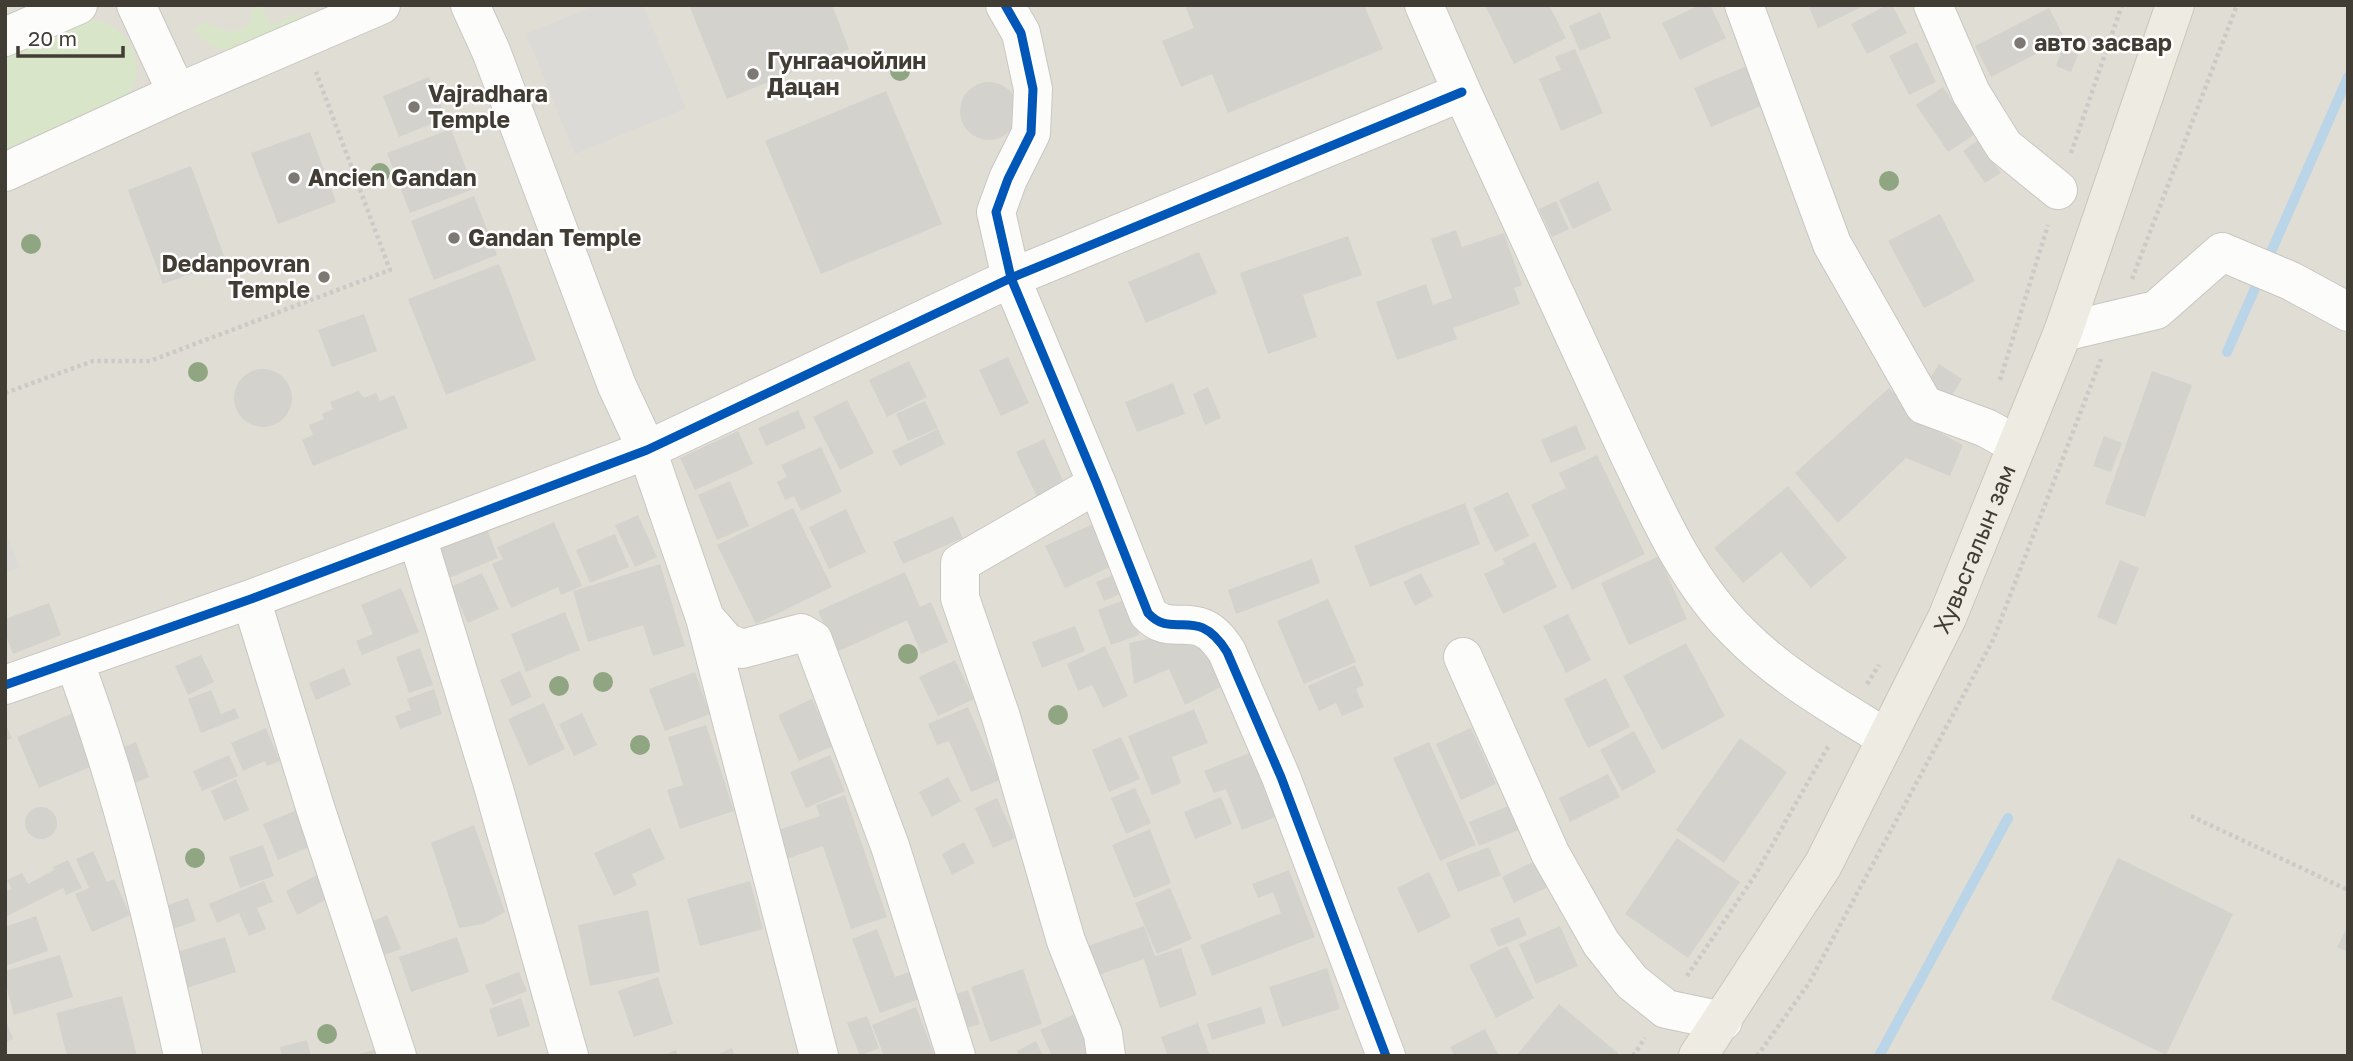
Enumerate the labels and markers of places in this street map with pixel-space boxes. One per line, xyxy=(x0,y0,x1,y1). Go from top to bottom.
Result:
place label: авто засвар xyxy=(2034,28,2172,56)
marker: авто засвар xyxy=(2012,35,2028,51)
place label: Гунгаачойлин Дацан xyxy=(767,46,926,100)
marker: Гунгаачойлин Дацан xyxy=(745,66,761,82)
place label: Vajradhara Temple xyxy=(428,79,548,133)
marker: Vajradhara Temple xyxy=(406,99,422,115)
place label: Ancien Gandan xyxy=(308,163,477,191)
marker: Ancien Gandan xyxy=(286,170,302,186)
place label: Gandan Temple xyxy=(468,223,641,251)
marker: Gandan Temple xyxy=(446,230,462,246)
place label: Dedanpovran Temple xyxy=(161,249,310,303)
marker: Dedanpovran Temple xyxy=(316,269,332,285)

